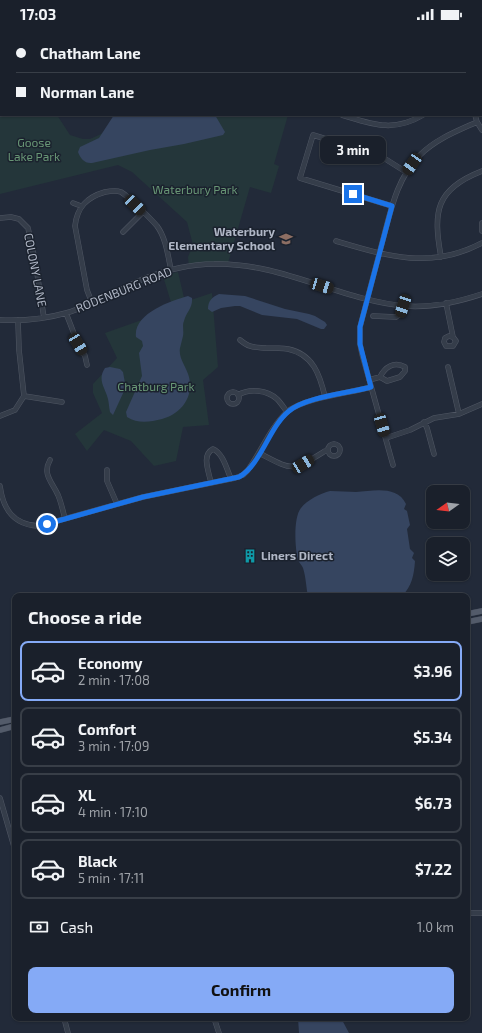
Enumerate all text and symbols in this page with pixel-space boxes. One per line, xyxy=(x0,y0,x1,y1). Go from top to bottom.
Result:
text: 17:03 xyxy=(20,5,56,23)
text: Chatham Lane xyxy=(40,44,141,62)
text: Norman Lane xyxy=(40,83,134,101)
park label: Goose Lake Park xyxy=(8,135,60,163)
callout: 3 min xyxy=(320,136,386,164)
text: 3 min xyxy=(336,142,370,158)
car xyxy=(400,151,424,177)
park label: Waterbury Park xyxy=(152,182,238,196)
route end xyxy=(344,185,362,203)
car xyxy=(122,192,148,218)
place label: Waterbury Elementary School xyxy=(168,224,275,253)
school or university icon: Waterbury Elementary School xyxy=(278,231,294,247)
street label: COLONY LANE xyxy=(22,232,50,308)
street label: RODENBURG ROAD xyxy=(73,263,174,315)
car xyxy=(309,277,335,295)
car xyxy=(394,293,412,319)
car xyxy=(67,331,89,357)
park label: Chatburg Park xyxy=(117,379,195,393)
car xyxy=(373,412,391,438)
car xyxy=(290,453,316,475)
north arrow xyxy=(426,485,470,529)
map controls xyxy=(426,485,470,581)
route start xyxy=(38,515,56,533)
button: layers xyxy=(426,537,470,581)
building icon: Liners Direct xyxy=(242,548,258,564)
place label: Liners Direct xyxy=(261,548,333,562)
text: Choose a ride xyxy=(28,606,142,628)
icon: car xyxy=(30,653,66,689)
text: Economy xyxy=(78,654,143,672)
text: $3.96 xyxy=(413,662,452,680)
text: 2 min · 17:08 xyxy=(78,672,150,688)
icon: car xyxy=(30,719,66,755)
text: Comfort xyxy=(78,720,136,738)
text: $5.34 xyxy=(413,728,452,746)
text: 3 min · 17:09 xyxy=(78,738,149,754)
icon: car xyxy=(30,785,66,821)
text: XL xyxy=(78,786,96,804)
text: $6.73 xyxy=(415,794,452,812)
text: 4 min · 17:10 xyxy=(78,804,148,820)
icon: car xyxy=(30,851,66,887)
text: Black xyxy=(78,852,117,870)
text: $7.22 xyxy=(415,860,452,878)
text: 5 min · 17:11 xyxy=(78,870,144,886)
icon: cash xyxy=(28,916,50,938)
text: Cash xyxy=(60,918,93,936)
text: 1.0 km xyxy=(417,919,454,935)
button: Confirm xyxy=(28,967,454,1013)

